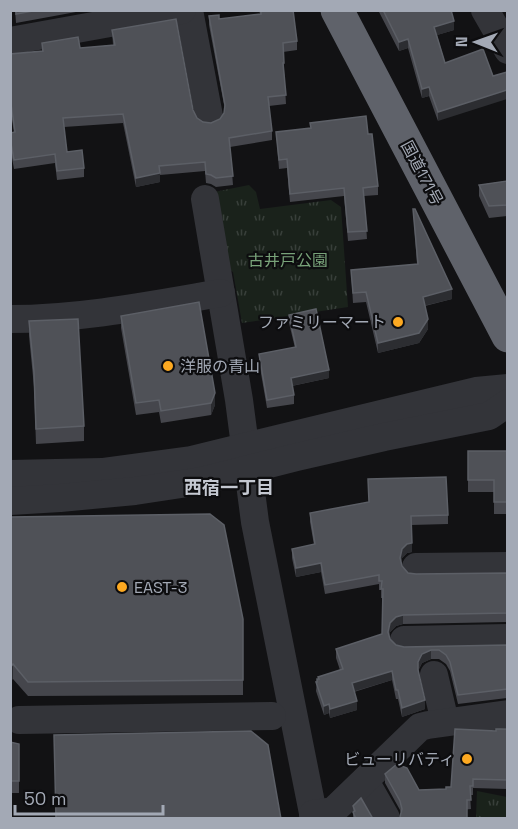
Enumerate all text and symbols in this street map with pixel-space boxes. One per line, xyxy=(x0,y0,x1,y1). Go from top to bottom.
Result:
north arrow xyxy=(446,12,506,72)
text: N xyxy=(451,36,472,47)
street label: 国道171号 xyxy=(396,137,448,209)
park label: 古井戸公園 xyxy=(248,250,328,271)
place label: ファミリーマート xyxy=(258,312,386,333)
marker: ファミリーマート xyxy=(391,315,405,329)
place label: 洋服の青山 xyxy=(180,356,260,377)
marker: 洋服の青山 xyxy=(161,359,175,373)
district label: 西宿一丁目 xyxy=(184,476,274,499)
place label: EAST-3 xyxy=(134,577,187,598)
marker: EAST-3 xyxy=(115,580,129,594)
place label: ビューリバティ xyxy=(344,749,455,770)
marker: ビューリバティ xyxy=(460,752,474,766)
scale bar xyxy=(15,778,164,816)
text: 50 m xyxy=(24,787,66,810)

